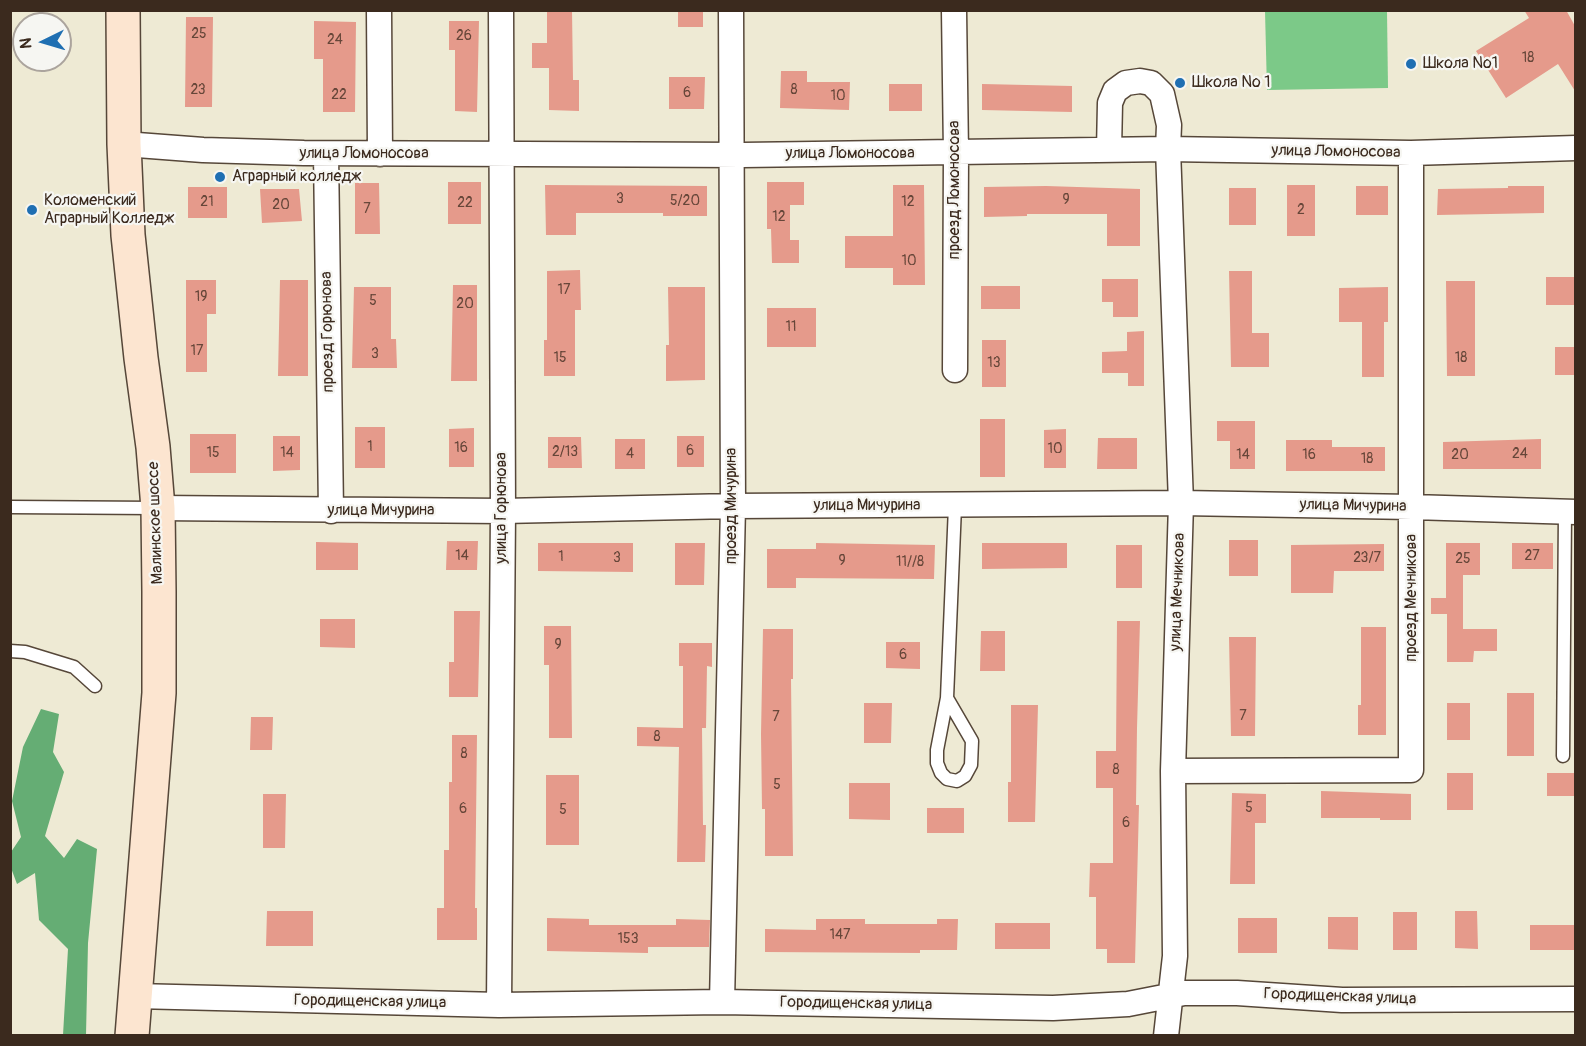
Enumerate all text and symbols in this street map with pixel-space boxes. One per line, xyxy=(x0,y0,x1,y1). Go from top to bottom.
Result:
north arrow xyxy=(12,12,72,72)
house number: 25 xyxy=(191,26,207,42)
house number: 26 xyxy=(456,28,472,44)
house number: 24 xyxy=(327,32,343,48)
text: N xyxy=(16,37,36,50)
house number: 18 xyxy=(1522,50,1534,66)
place label: Школа №1 xyxy=(1423,54,1498,74)
marker: Школа №1 xyxy=(1404,57,1418,71)
place label: Школа № 1 xyxy=(1192,73,1270,93)
marker: Школа № 1 xyxy=(1173,76,1187,90)
house number: 23 xyxy=(190,82,206,98)
house number: 8 xyxy=(790,82,798,98)
house number: 6 xyxy=(683,85,691,101)
house number: 22 xyxy=(331,87,347,103)
house number: 10 xyxy=(830,88,846,104)
street label: проезд Ломоносова xyxy=(945,121,965,259)
street label: улица Ломоносова xyxy=(1271,141,1401,163)
street label: улица Ломоносова xyxy=(299,144,429,164)
street label: улица Ломоносова xyxy=(785,144,915,164)
place label: Аграрный колледж xyxy=(232,167,361,187)
marker: Аграрный колледж xyxy=(213,170,227,184)
place label: Коломенский Аграрный Колледж xyxy=(44,191,174,229)
house number: 3 xyxy=(616,191,624,207)
house number: 9 xyxy=(1062,192,1070,208)
house number: 5/20 xyxy=(670,193,700,209)
house number: 21 xyxy=(200,194,214,210)
house number: 12 xyxy=(901,194,915,210)
house number: 22 xyxy=(457,195,473,211)
house number: 20 xyxy=(272,197,290,213)
house number: 7 xyxy=(363,201,371,217)
house number: 2 xyxy=(1297,202,1305,218)
marker: Коломенский Аграрный Колледж xyxy=(25,203,39,217)
house number: 12 xyxy=(772,209,786,225)
house number: 10 xyxy=(901,253,917,269)
street label: проезд Горюнова xyxy=(317,271,339,393)
house number: 17 xyxy=(558,282,570,298)
house number: 19 xyxy=(195,289,207,305)
house number: 5 xyxy=(369,293,377,309)
house number: 20 xyxy=(456,296,474,312)
house number: 11 xyxy=(786,319,796,335)
house number: 17 xyxy=(191,343,203,359)
house number: 3 xyxy=(371,346,379,362)
house number: 15 xyxy=(553,350,567,366)
house number: 18 xyxy=(1455,350,1467,366)
house number: 13 xyxy=(987,355,1001,371)
house number: 1 xyxy=(367,439,373,455)
house number: 16 xyxy=(454,440,468,456)
house number: 10 xyxy=(1047,441,1063,457)
house number: 6 xyxy=(686,443,694,459)
house number: 2/13 xyxy=(552,444,578,460)
house number: 15 xyxy=(206,445,220,461)
house number: 14 xyxy=(280,445,294,461)
house number: 4 xyxy=(626,446,634,462)
house number: 24 xyxy=(1512,446,1528,462)
house number: 14 xyxy=(1236,447,1250,463)
house number: 16 xyxy=(1302,447,1316,463)
house number: 20 xyxy=(1451,447,1469,463)
street label: проезд Мичурина xyxy=(722,448,742,564)
house number: 18 xyxy=(1361,451,1373,467)
street label: улица Горюнова xyxy=(492,452,512,564)
street label: Малинское шоссе xyxy=(144,461,168,585)
street label: улица Мичурина xyxy=(1299,495,1407,517)
street label: улица Мичурина xyxy=(814,496,920,516)
street label: улица Мичурина xyxy=(328,501,434,521)
street label: улица Мечникова xyxy=(1166,533,1190,651)
street label: проезд Мечникова xyxy=(1402,534,1422,662)
house number: 14 xyxy=(455,548,469,564)
house number: 27 xyxy=(1524,548,1540,564)
house number: 1 xyxy=(558,549,564,565)
house number: 3 xyxy=(613,550,621,566)
house number: 23/7 xyxy=(1353,550,1381,566)
house number: 25 xyxy=(1455,551,1471,567)
house number: 9 xyxy=(838,553,846,569)
house number: 11//8 xyxy=(896,554,924,570)
house number: 9 xyxy=(554,637,562,653)
house number: 6 xyxy=(899,647,907,663)
house number: 7 xyxy=(1239,708,1247,724)
house number: 7 xyxy=(772,709,780,725)
house number: 8 xyxy=(653,729,661,745)
house number: 8 xyxy=(460,746,468,762)
house number: 8 xyxy=(1112,762,1120,778)
house number: 5 xyxy=(773,777,781,793)
house number: 5 xyxy=(1245,800,1253,816)
house number: 6 xyxy=(459,801,467,817)
house number: 5 xyxy=(559,802,567,818)
house number: 6 xyxy=(1122,815,1130,831)
house number: 147 xyxy=(830,927,850,943)
house number: 153 xyxy=(618,931,638,947)
street label: Городищенская улица xyxy=(1263,985,1417,1009)
street label: Городищенская улица xyxy=(294,991,446,1013)
street label: Городищенская улица xyxy=(780,993,932,1015)

